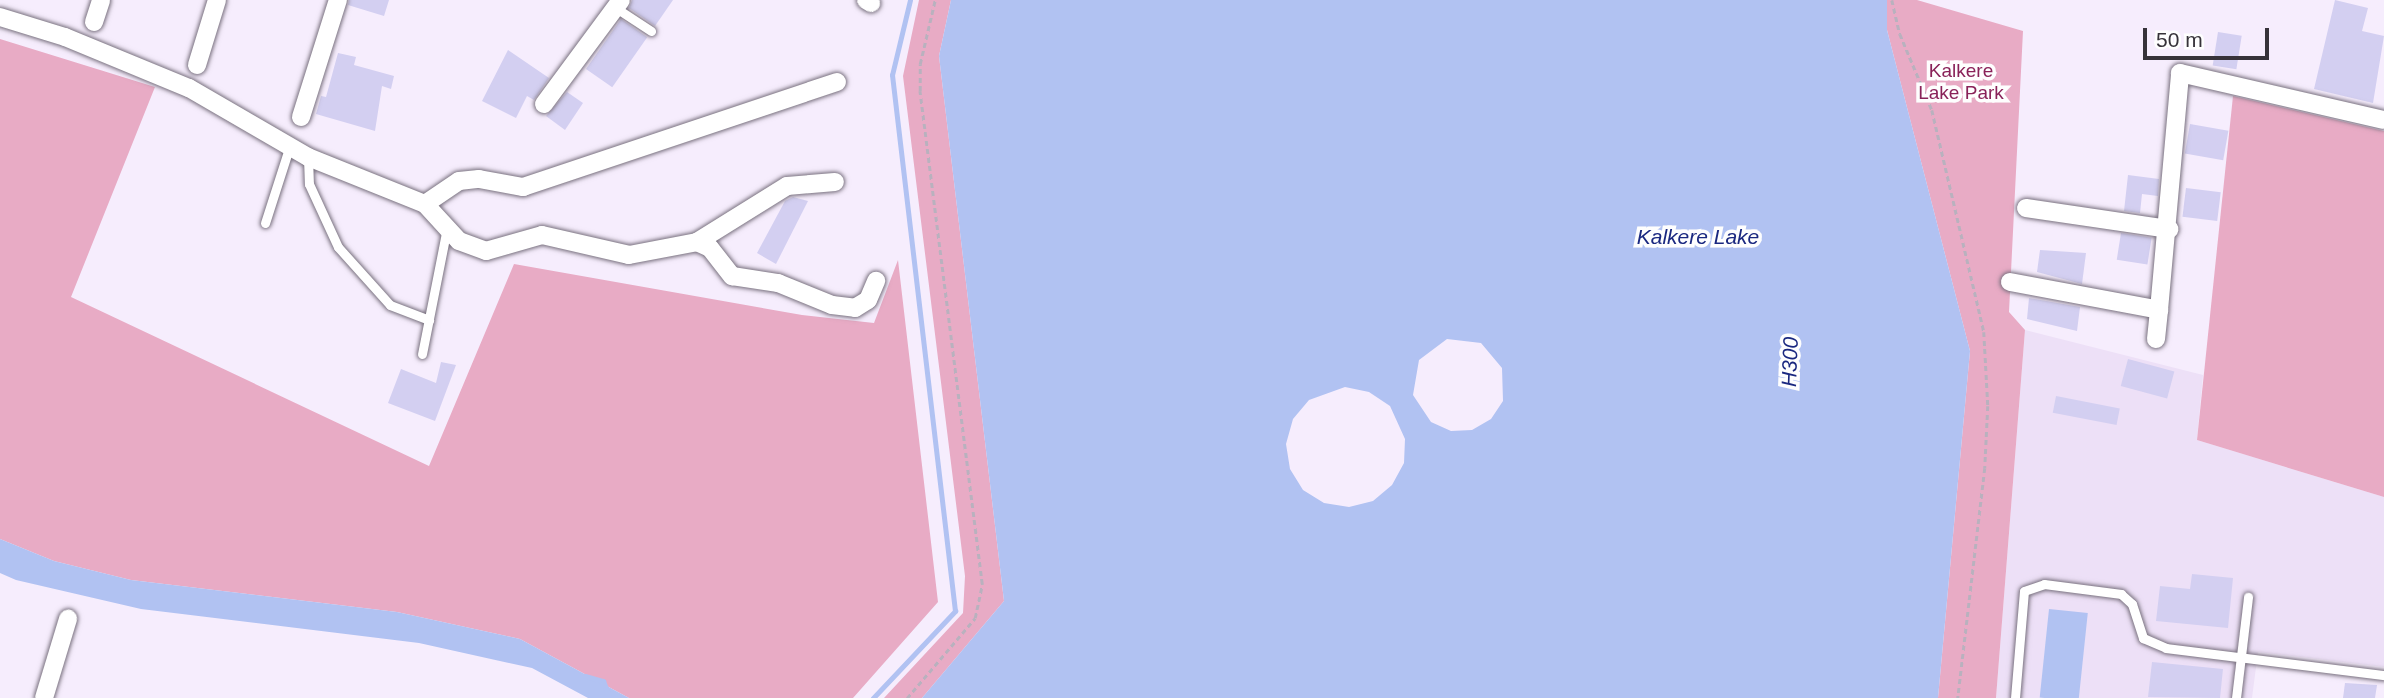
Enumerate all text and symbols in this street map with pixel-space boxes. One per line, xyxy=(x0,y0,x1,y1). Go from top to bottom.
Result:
scale bar xyxy=(2146,14,2272,58)
text: 50 m xyxy=(2156,28,2203,51)
park label: Kalkere Lake Park xyxy=(1918,60,2004,104)
water label: Kalkere Lake xyxy=(1637,224,1759,250)
water label: H300 xyxy=(1777,336,1803,388)

